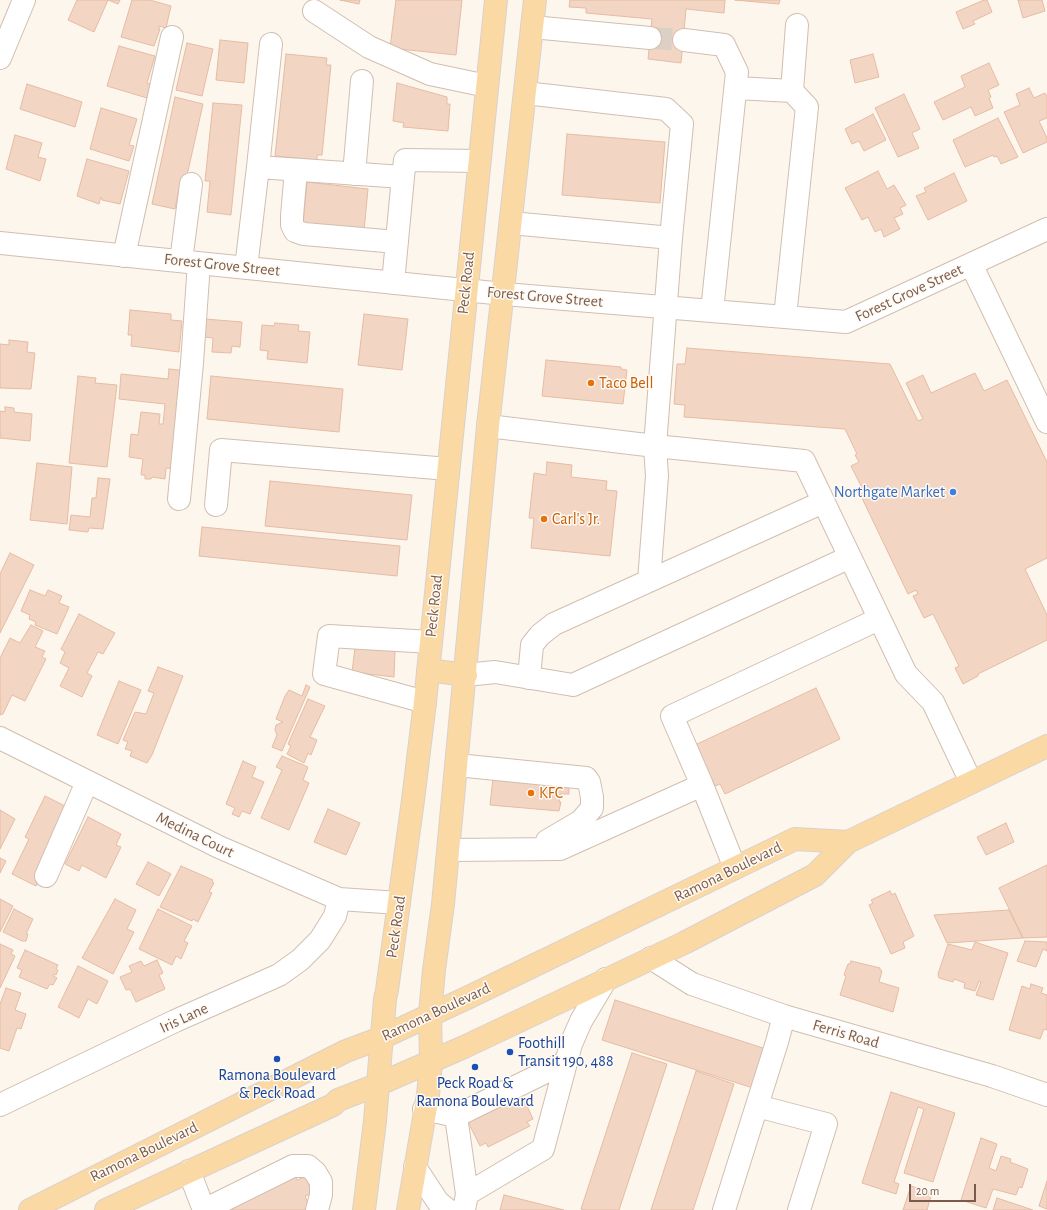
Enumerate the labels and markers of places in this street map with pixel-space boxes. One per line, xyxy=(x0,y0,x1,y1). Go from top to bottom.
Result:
place label: Taco Bell xyxy=(599,373,654,393)
marker: Taco Bell xyxy=(586,378,596,388)
place label: Northgate Market xyxy=(834,482,945,502)
marker: Northgate Market xyxy=(948,487,958,497)
place label: Carl's Jr. xyxy=(552,509,600,529)
marker: Carl's Jr. xyxy=(539,514,549,524)
place label: KFC xyxy=(539,783,563,803)
marker: KFC xyxy=(526,788,536,798)
place label: Foothill Transit 190, 488 xyxy=(518,1033,613,1071)
marker: Foothill Transit 190, 488 xyxy=(505,1047,515,1057)
marker: Ramona Boulevard & Peck Road xyxy=(272,1054,282,1064)
marker: Peck Road & Ramona Boulevard xyxy=(470,1062,480,1072)
place label: Ramona Boulevard & Peck Road xyxy=(218,1065,336,1103)
place label: Peck Road & Ramona Boulevard xyxy=(416,1073,534,1111)

